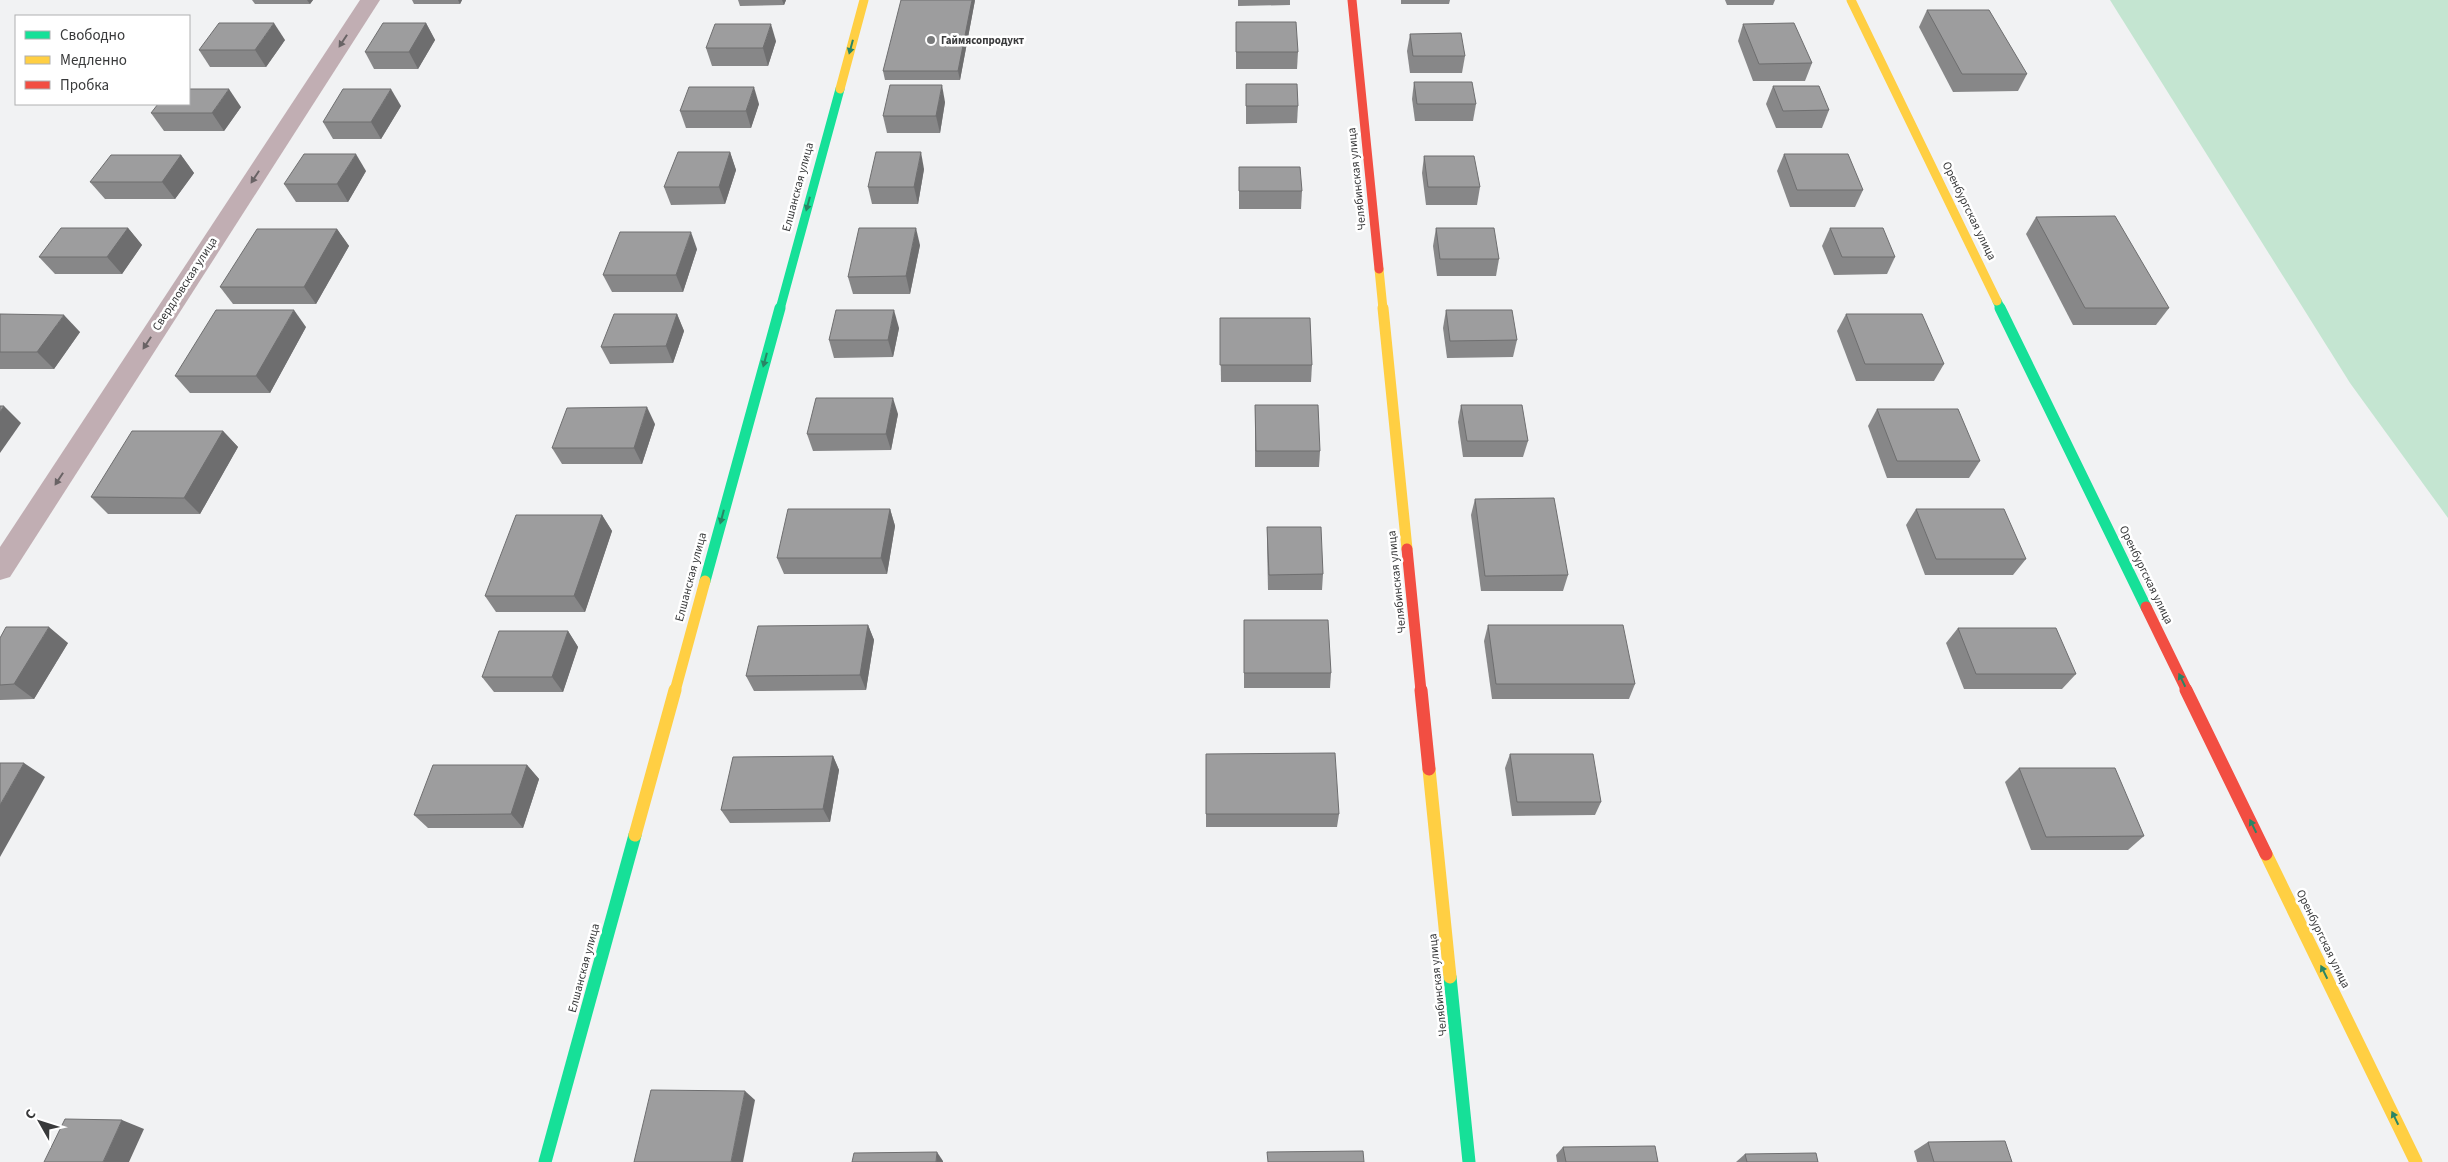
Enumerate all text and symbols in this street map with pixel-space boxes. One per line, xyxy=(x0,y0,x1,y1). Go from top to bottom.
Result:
legend xyxy=(15,15,190,105)
text: Свободно xyxy=(60,25,125,46)
place label: Гаймясопродукт xyxy=(941,33,1025,48)
one-way arrow xyxy=(339,34,348,48)
marker: Гаймясопродукт xyxy=(925,34,937,46)
one-way arrow xyxy=(847,39,855,55)
text: Медленно xyxy=(60,50,127,71)
text: Пробка xyxy=(60,75,109,96)
street label: Челябинская улица xyxy=(1343,127,1371,231)
street label: Елшанская улица xyxy=(778,140,818,234)
street label: Оренбургская улица xyxy=(1938,159,2000,263)
one-way arrow xyxy=(250,170,260,184)
one-way arrow xyxy=(804,196,812,211)
street label: Свердловская улица xyxy=(148,234,222,334)
one-way arrow xyxy=(142,336,152,349)
one-way arrow xyxy=(761,353,769,368)
one-way arrow xyxy=(54,472,63,486)
one-way arrow xyxy=(717,510,725,525)
street label: Оренбургская улица xyxy=(2115,523,2177,627)
street label: Елшанская улица xyxy=(671,530,711,624)
street label: Челябинская улица xyxy=(1383,530,1411,634)
one-way arrow xyxy=(2178,673,2186,687)
one-way arrow xyxy=(2249,819,2257,833)
street label: Оренбургская улица xyxy=(2292,887,2354,991)
street label: Елшанская улица xyxy=(564,921,604,1015)
street label: Челябинская улица xyxy=(1424,933,1452,1037)
one-way arrow xyxy=(2320,965,2328,979)
north arrow xyxy=(15,1097,65,1147)
text: С xyxy=(20,1105,41,1124)
one-way arrow xyxy=(2391,1111,2399,1125)

